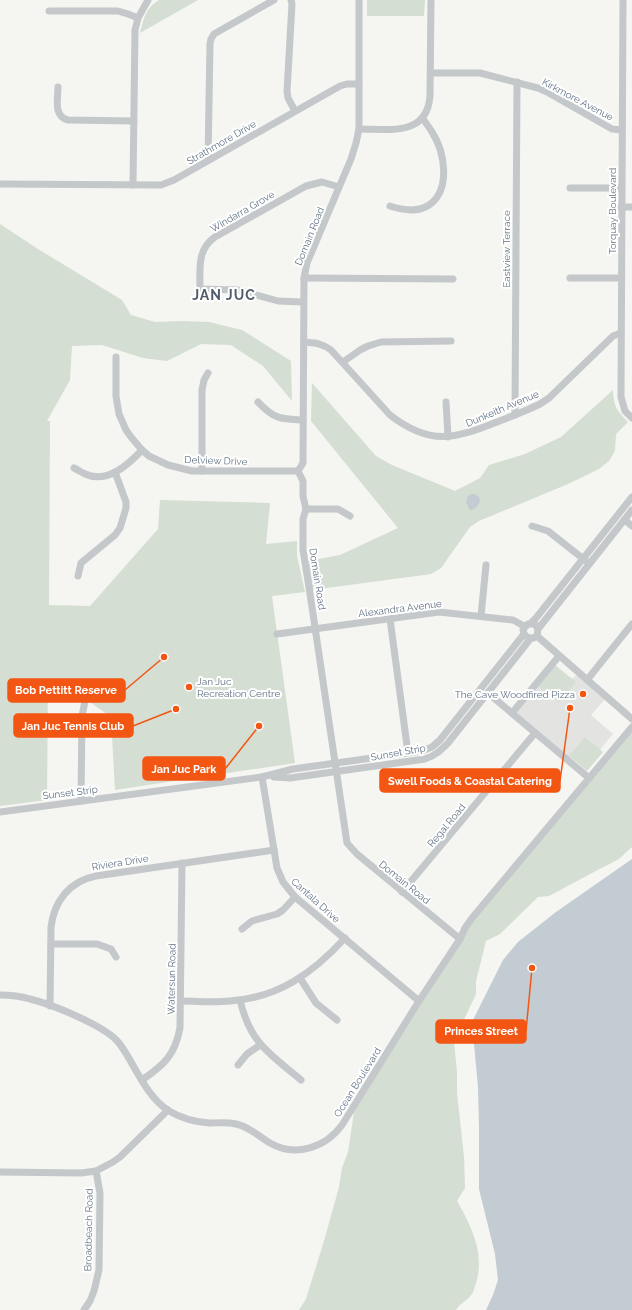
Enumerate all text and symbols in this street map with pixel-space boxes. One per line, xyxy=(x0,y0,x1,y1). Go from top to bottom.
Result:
street label: Kirkmore Avenue xyxy=(540,76,615,123)
street label: Strathmore Drive xyxy=(185,118,258,167)
street label: Torquay Boulevard xyxy=(607,168,618,254)
street label: Windarra Grove xyxy=(208,188,276,234)
street label: Domain Road xyxy=(293,205,326,267)
street label: Eastview Terrace xyxy=(501,210,512,288)
district label: JAN JUC xyxy=(192,287,256,303)
street label: Dunkeith Avenue xyxy=(464,388,541,429)
street label: Delview Drive xyxy=(184,454,248,467)
street label: Domain Road xyxy=(307,547,328,611)
street label: Alexandra Avenue xyxy=(358,598,443,619)
place label: Jan Juc Recreation Centre xyxy=(197,676,280,699)
callout: Bob Pettitt Reserve xyxy=(8,679,125,702)
marker: Jan Juc Recreation Centre xyxy=(184,682,194,692)
text: Bob Pettitt Reserve xyxy=(15,684,117,697)
place label: The Cave Woodfired Pizza xyxy=(455,689,575,700)
marker: The Cave Woodfired Pizza xyxy=(578,689,588,699)
callout: Jan Juc Tennis Club xyxy=(14,714,133,737)
text: Jan Juc Tennis Club xyxy=(22,720,124,733)
street label: Sunset Strip xyxy=(370,742,426,763)
callout: Jan Juc Park xyxy=(143,757,225,780)
text: Jan Juc Park xyxy=(151,763,217,776)
callout: Swell Foods & Coastal Catering xyxy=(380,769,560,792)
text: Swell Foods & Coastal Catering xyxy=(388,775,552,788)
street label: Sunset Strip xyxy=(42,784,98,801)
street label: Regal Road xyxy=(425,802,468,849)
street label: Riviera Drive xyxy=(91,853,149,872)
street label: Domain Road xyxy=(377,859,432,906)
street label: Cantala Drive xyxy=(289,876,342,925)
street label: Watersun Road xyxy=(165,943,178,1015)
callout: Princes Street xyxy=(436,1020,526,1043)
text: Princes Street xyxy=(444,1025,519,1038)
street label: Ocean Boulevard xyxy=(332,1045,383,1119)
street label: Broadbeach Road xyxy=(82,1188,95,1272)

